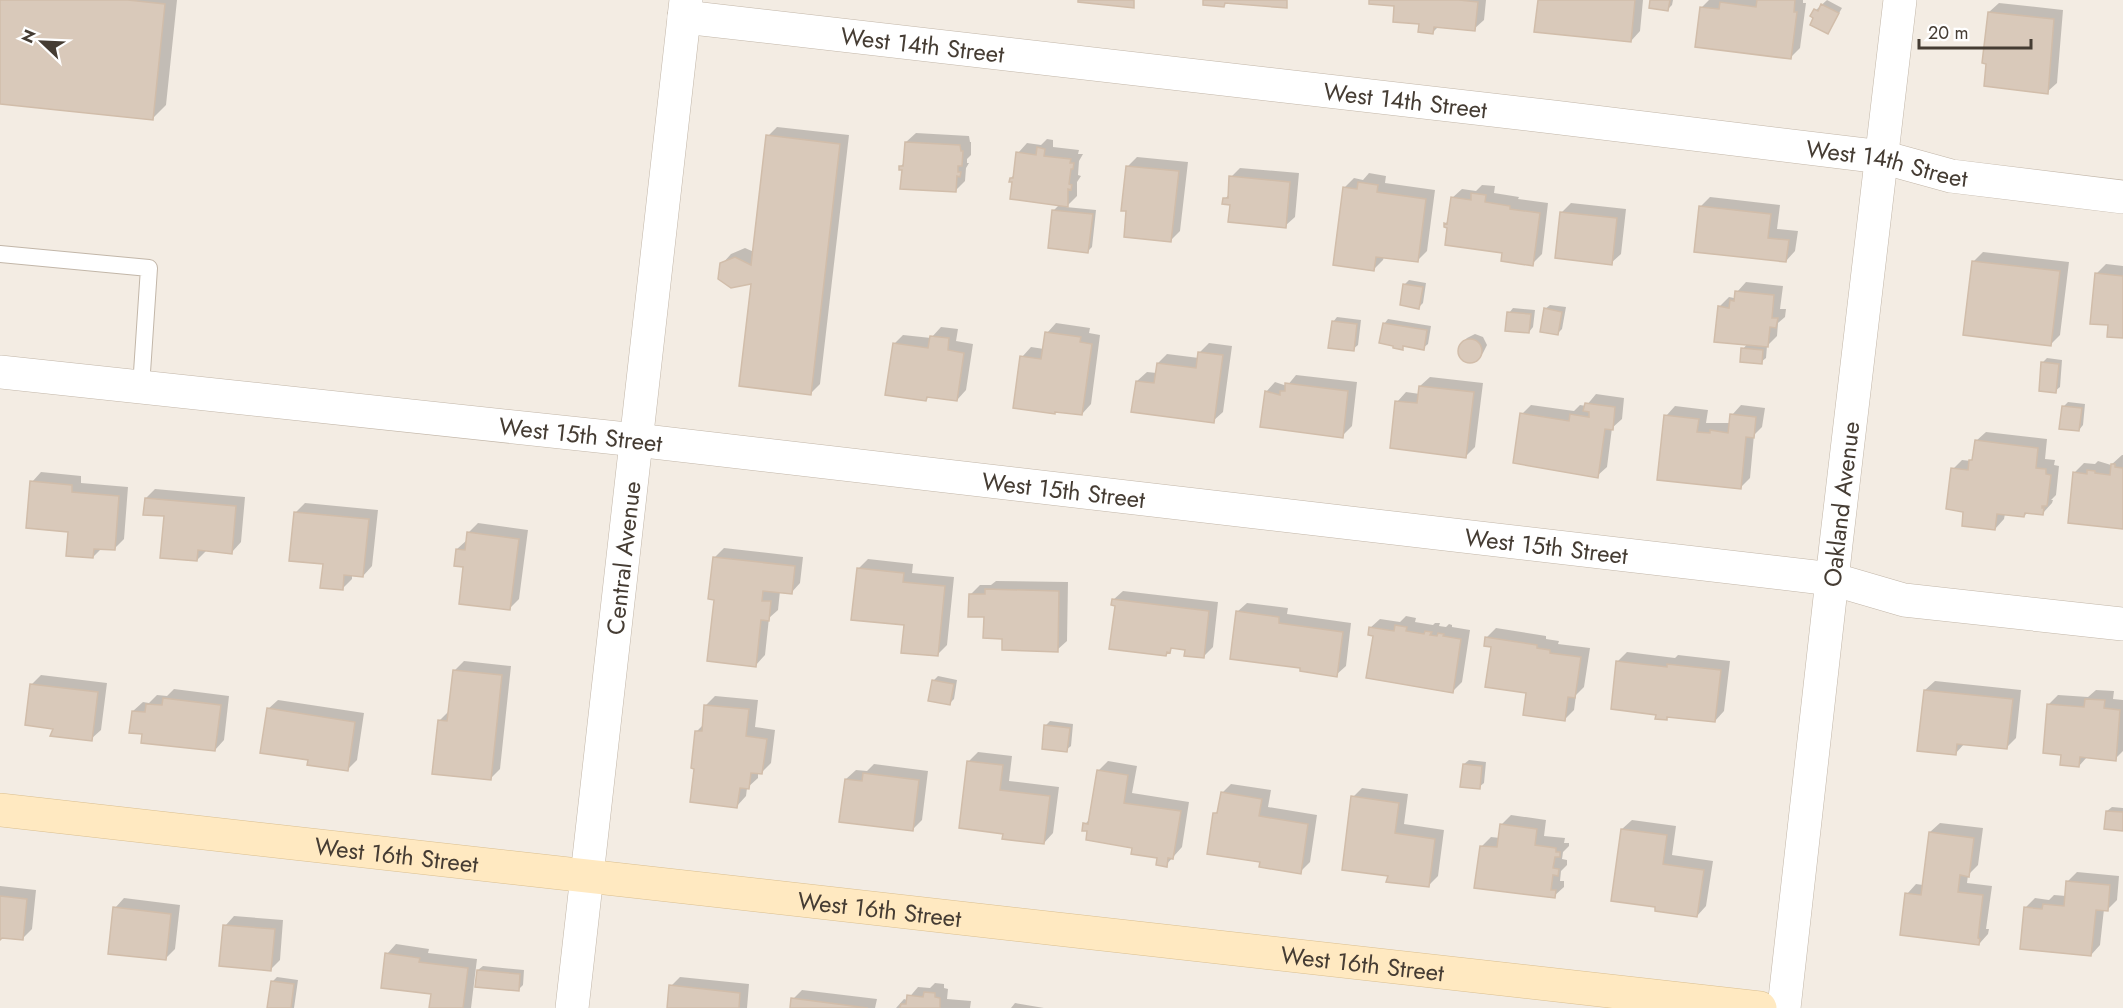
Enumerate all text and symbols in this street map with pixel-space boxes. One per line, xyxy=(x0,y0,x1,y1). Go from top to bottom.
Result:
north arrow xyxy=(12,12,72,72)
scale bar xyxy=(1919,12,2032,50)
street label: West 14th Street xyxy=(839,18,1006,71)
text: 20 m xyxy=(1928,20,1968,46)
text: N xyxy=(16,26,42,47)
street label: West 14th Street xyxy=(1321,73,1489,127)
street label: West 14th Street xyxy=(1804,130,1970,195)
street label: West 15th Street xyxy=(497,408,665,460)
street label: Oakland Avenue xyxy=(1814,419,1868,589)
street label: West 15th Street xyxy=(980,463,1147,517)
street label: Central Avenue xyxy=(597,479,649,637)
street label: West 15th Street xyxy=(1463,519,1630,573)
street label: West 16th Street xyxy=(313,828,480,881)
street label: West 16th Street xyxy=(796,882,963,936)
street label: West 16th Street xyxy=(1279,937,1446,990)

